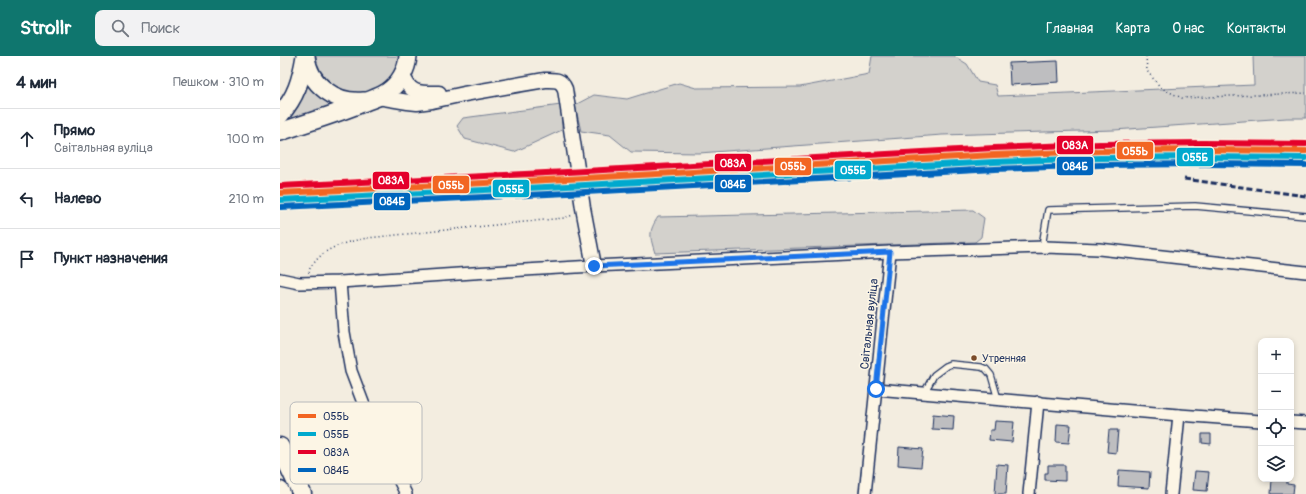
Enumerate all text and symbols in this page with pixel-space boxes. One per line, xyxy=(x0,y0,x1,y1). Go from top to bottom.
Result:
search box xyxy=(95,10,375,46)
text: Strollr xyxy=(20,16,71,40)
icon: search xyxy=(109,17,131,39)
text: Поиск xyxy=(141,19,180,38)
text: Главная xyxy=(1046,20,1093,37)
text: Карта xyxy=(1115,20,1150,37)
text: О нас xyxy=(1172,20,1205,37)
text: Контакты xyxy=(1227,20,1286,37)
text: 4 мин xyxy=(16,72,57,93)
text: Пешком · 310 m xyxy=(173,74,264,90)
text: Прямо xyxy=(54,121,95,140)
icon: ahead xyxy=(16,128,38,150)
text: 100 m xyxy=(227,131,264,147)
line badge: 083А xyxy=(1056,135,1094,155)
text: 083А xyxy=(1062,139,1089,152)
text: Світальная вуліца xyxy=(54,140,153,156)
line badge: 055Ь xyxy=(1116,141,1154,160)
text: 055Ь xyxy=(1122,145,1148,158)
line badge: 055Б xyxy=(1176,147,1214,167)
text: 055Б xyxy=(1182,151,1208,164)
line badge: 083А xyxy=(714,153,752,172)
line badge: 084Б xyxy=(1056,156,1094,176)
text: 083А xyxy=(720,157,747,170)
line badge: 055Ь xyxy=(774,157,812,176)
text: 055Ь xyxy=(780,160,806,173)
line badge: 055Б xyxy=(834,160,872,180)
text: 084Б xyxy=(1062,160,1088,173)
text: 055Б xyxy=(840,164,866,177)
line badge: 083А xyxy=(372,171,410,190)
text: 083А xyxy=(378,174,405,187)
line badge: 084Б xyxy=(714,174,752,193)
line badge: 055Ь xyxy=(432,175,470,194)
text: 084Б xyxy=(720,178,746,191)
text: 055Ь xyxy=(438,179,464,192)
line badge: 055Б xyxy=(492,179,530,198)
text: 055Б xyxy=(498,183,524,196)
icon: left xyxy=(16,188,38,210)
text: Налево xyxy=(54,189,101,208)
text: 210 m xyxy=(228,191,264,207)
line badge: 084Б xyxy=(373,192,411,211)
text: 084Б xyxy=(379,195,405,208)
icon: arrive xyxy=(16,248,38,270)
text: Пункт назначения xyxy=(54,249,168,268)
route end xyxy=(585,257,603,275)
street label: Світальная вуліца xyxy=(857,277,882,370)
map controls xyxy=(1258,338,1294,482)
button: + xyxy=(1258,338,1294,374)
place label: Утренняя xyxy=(982,352,1026,365)
marker: Утренняя xyxy=(969,353,979,363)
button: − xyxy=(1258,374,1294,410)
route start xyxy=(867,380,885,398)
legend xyxy=(290,402,422,484)
text: 055Ь xyxy=(323,410,349,423)
button: locate xyxy=(1258,410,1294,446)
text: 055Б xyxy=(323,428,349,441)
text: 083А xyxy=(323,446,349,459)
button: layers xyxy=(1258,446,1294,482)
text: 084Б xyxy=(323,464,349,477)

